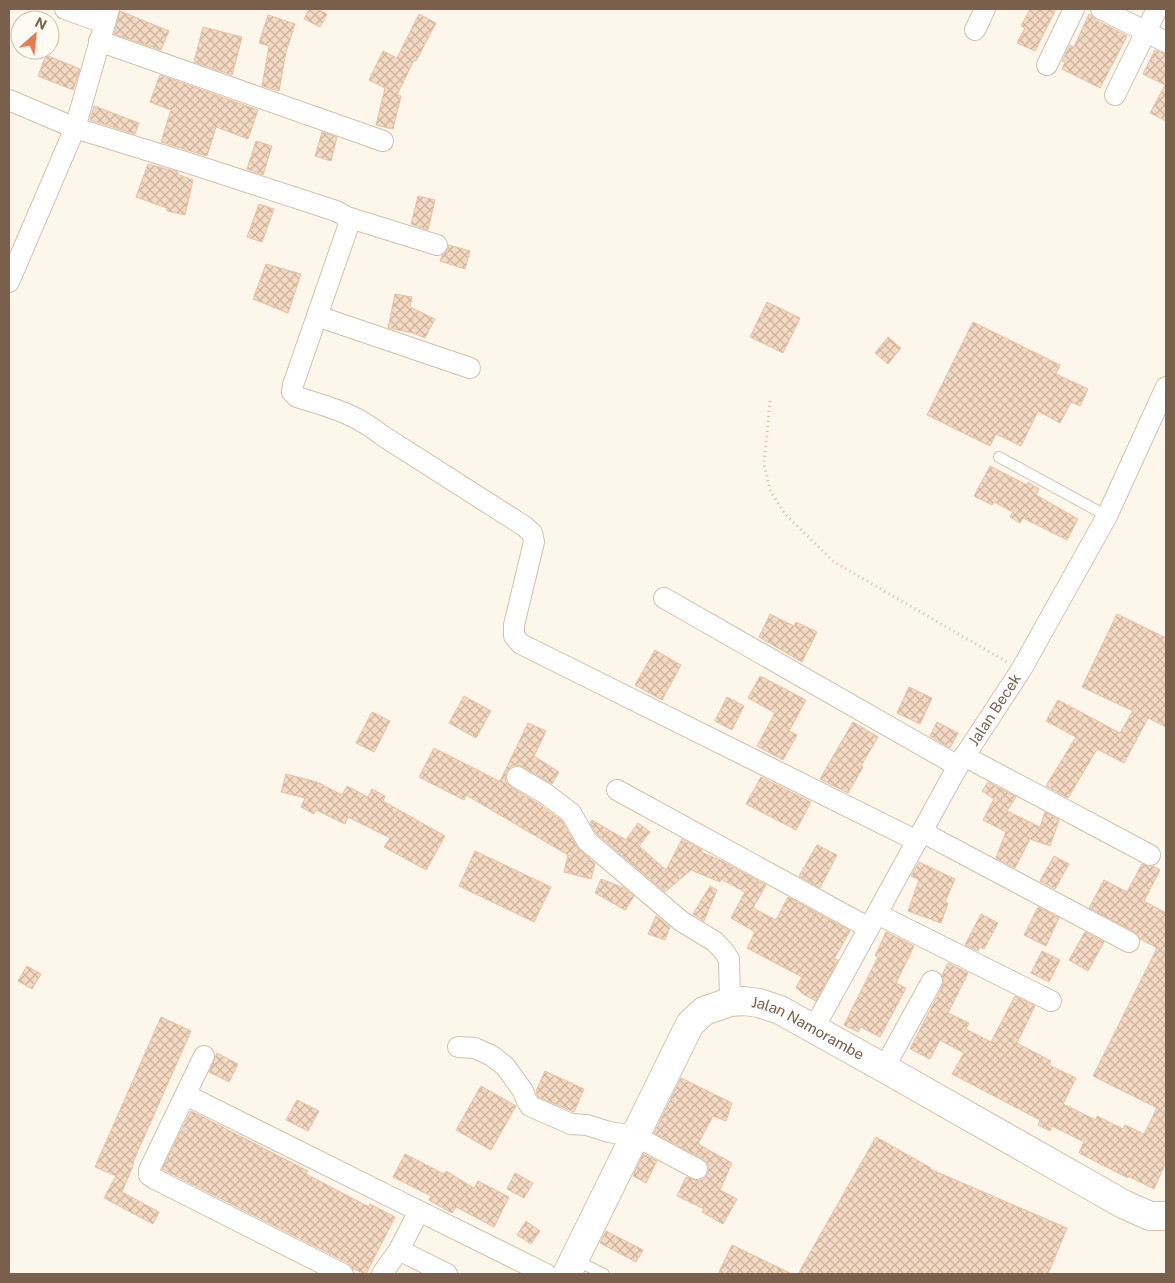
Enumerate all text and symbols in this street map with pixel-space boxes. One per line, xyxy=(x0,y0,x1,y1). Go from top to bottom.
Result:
north arrow xyxy=(10,10,60,60)
text: N xyxy=(32,14,49,33)
street label: Jalan Becek xyxy=(965,670,1024,749)
street label: Jalan Namorambe xyxy=(750,993,867,1063)

